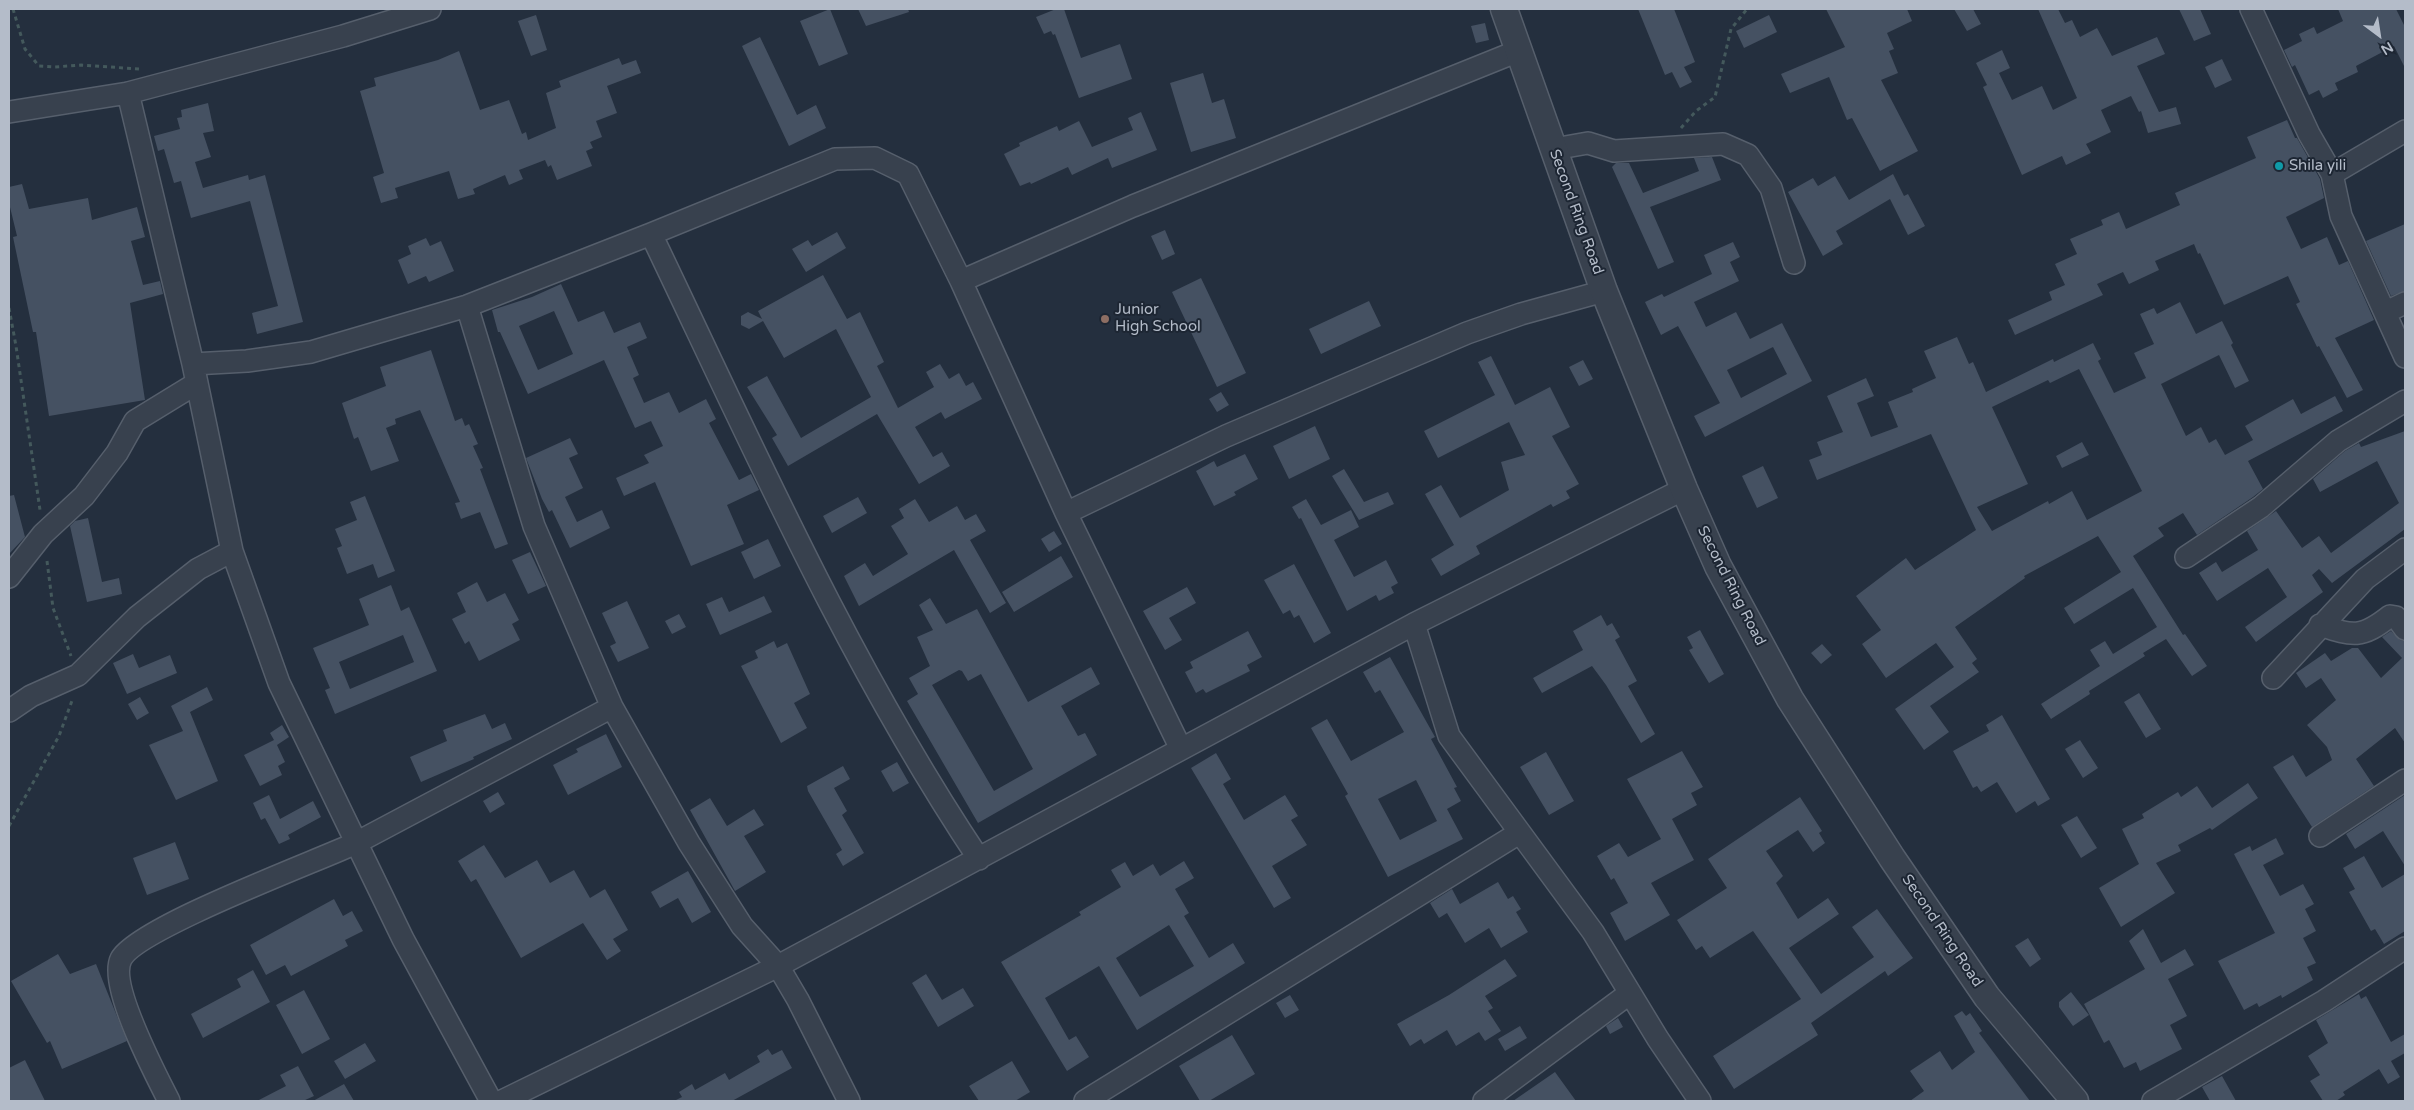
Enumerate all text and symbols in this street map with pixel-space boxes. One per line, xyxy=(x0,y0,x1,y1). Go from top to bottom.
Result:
north arrow xyxy=(2354,10,2404,60)
text: N xyxy=(2378,38,2396,58)
street label: Second Ring Road xyxy=(1545,147,1607,277)
place label: Shila yili xyxy=(2289,157,2346,175)
marker: Shila yili xyxy=(2273,160,2285,172)
place label: Junior High School xyxy=(1115,301,1201,336)
marker: Junior High School xyxy=(1099,313,1111,325)
street label: Second Ring Road xyxy=(1693,523,1769,649)
street label: Second Ring Road xyxy=(1898,871,1986,991)

